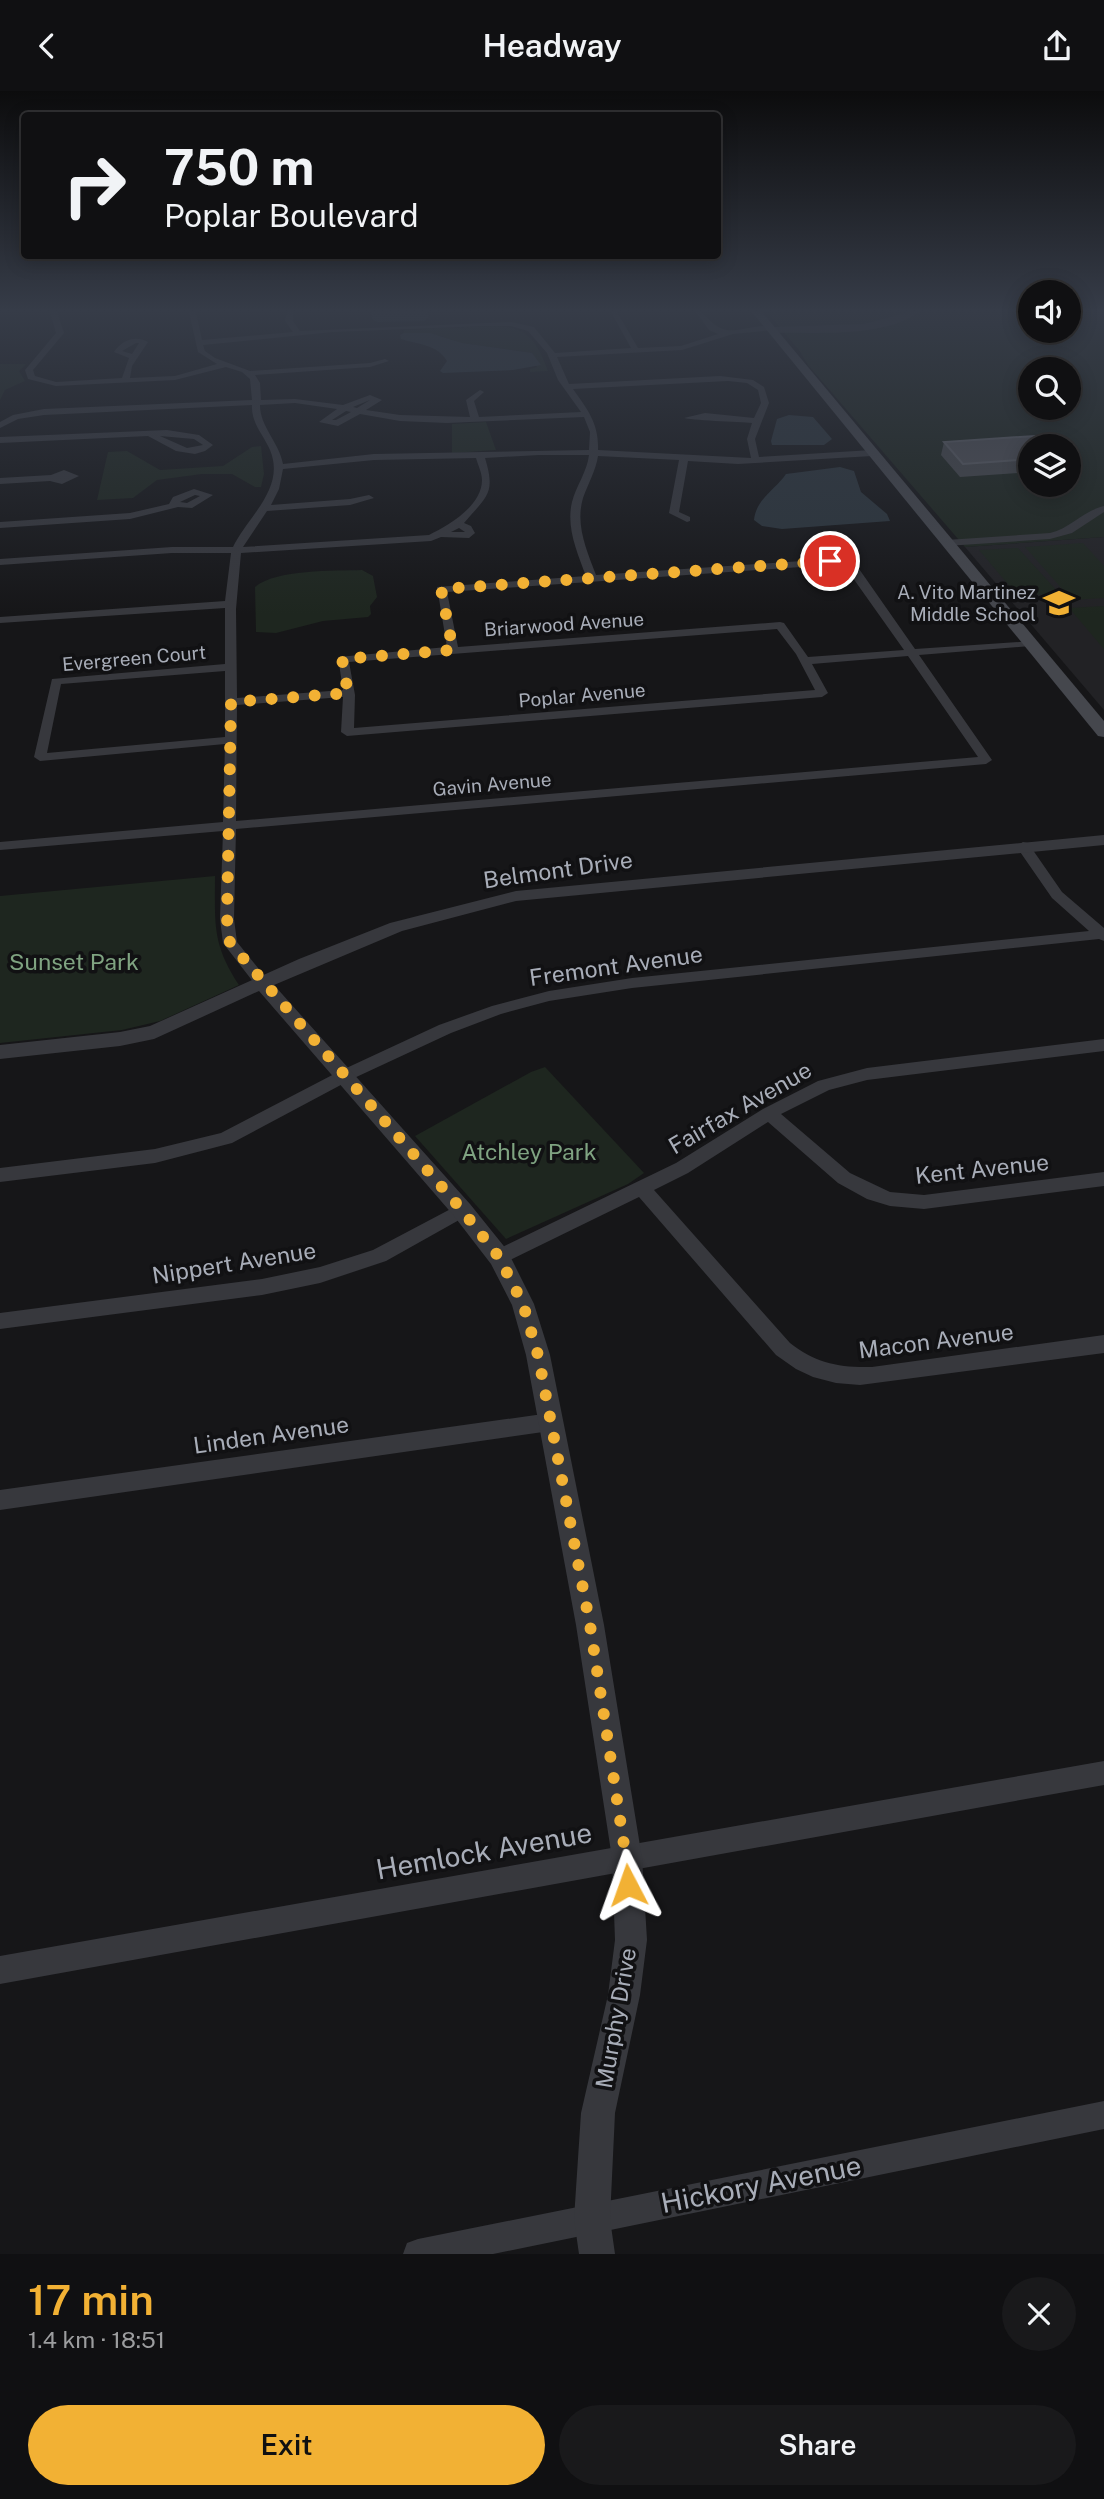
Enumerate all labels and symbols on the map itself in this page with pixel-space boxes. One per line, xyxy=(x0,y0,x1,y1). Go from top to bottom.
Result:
pin xyxy=(800,531,860,591)
place label: A. Vito Martinez Middle School xyxy=(897,581,1036,625)
school or university icon: A. Vito Martinez Middle School xyxy=(1042,586,1076,620)
street label: Briarwood Avenue xyxy=(483,607,645,641)
street label: Evergreen Court xyxy=(61,641,207,675)
street label: Poplar Avenue xyxy=(518,678,646,712)
street label: Gavin Avenue xyxy=(432,768,552,800)
street label: Belmont Drive xyxy=(481,846,634,893)
street label: Fremont Avenue xyxy=(528,940,704,991)
park label: Sunset Park xyxy=(9,948,139,975)
street label: Fairfax Avenue xyxy=(664,1056,816,1159)
park label: Atchley Park xyxy=(461,1138,597,1165)
street label: Kent Avenue xyxy=(914,1148,1050,1189)
street label: Nippert Avenue xyxy=(150,1236,318,1289)
street label: Macon Avenue xyxy=(857,1318,1015,1363)
street label: Linden Avenue xyxy=(191,1410,351,1459)
street label: Hemlock Avenue xyxy=(373,1815,594,1886)
position arrow xyxy=(591,1848,665,1922)
street label: Murphy Drive xyxy=(590,1946,641,2090)
street label: Hickory Avenue xyxy=(658,2148,864,2219)

